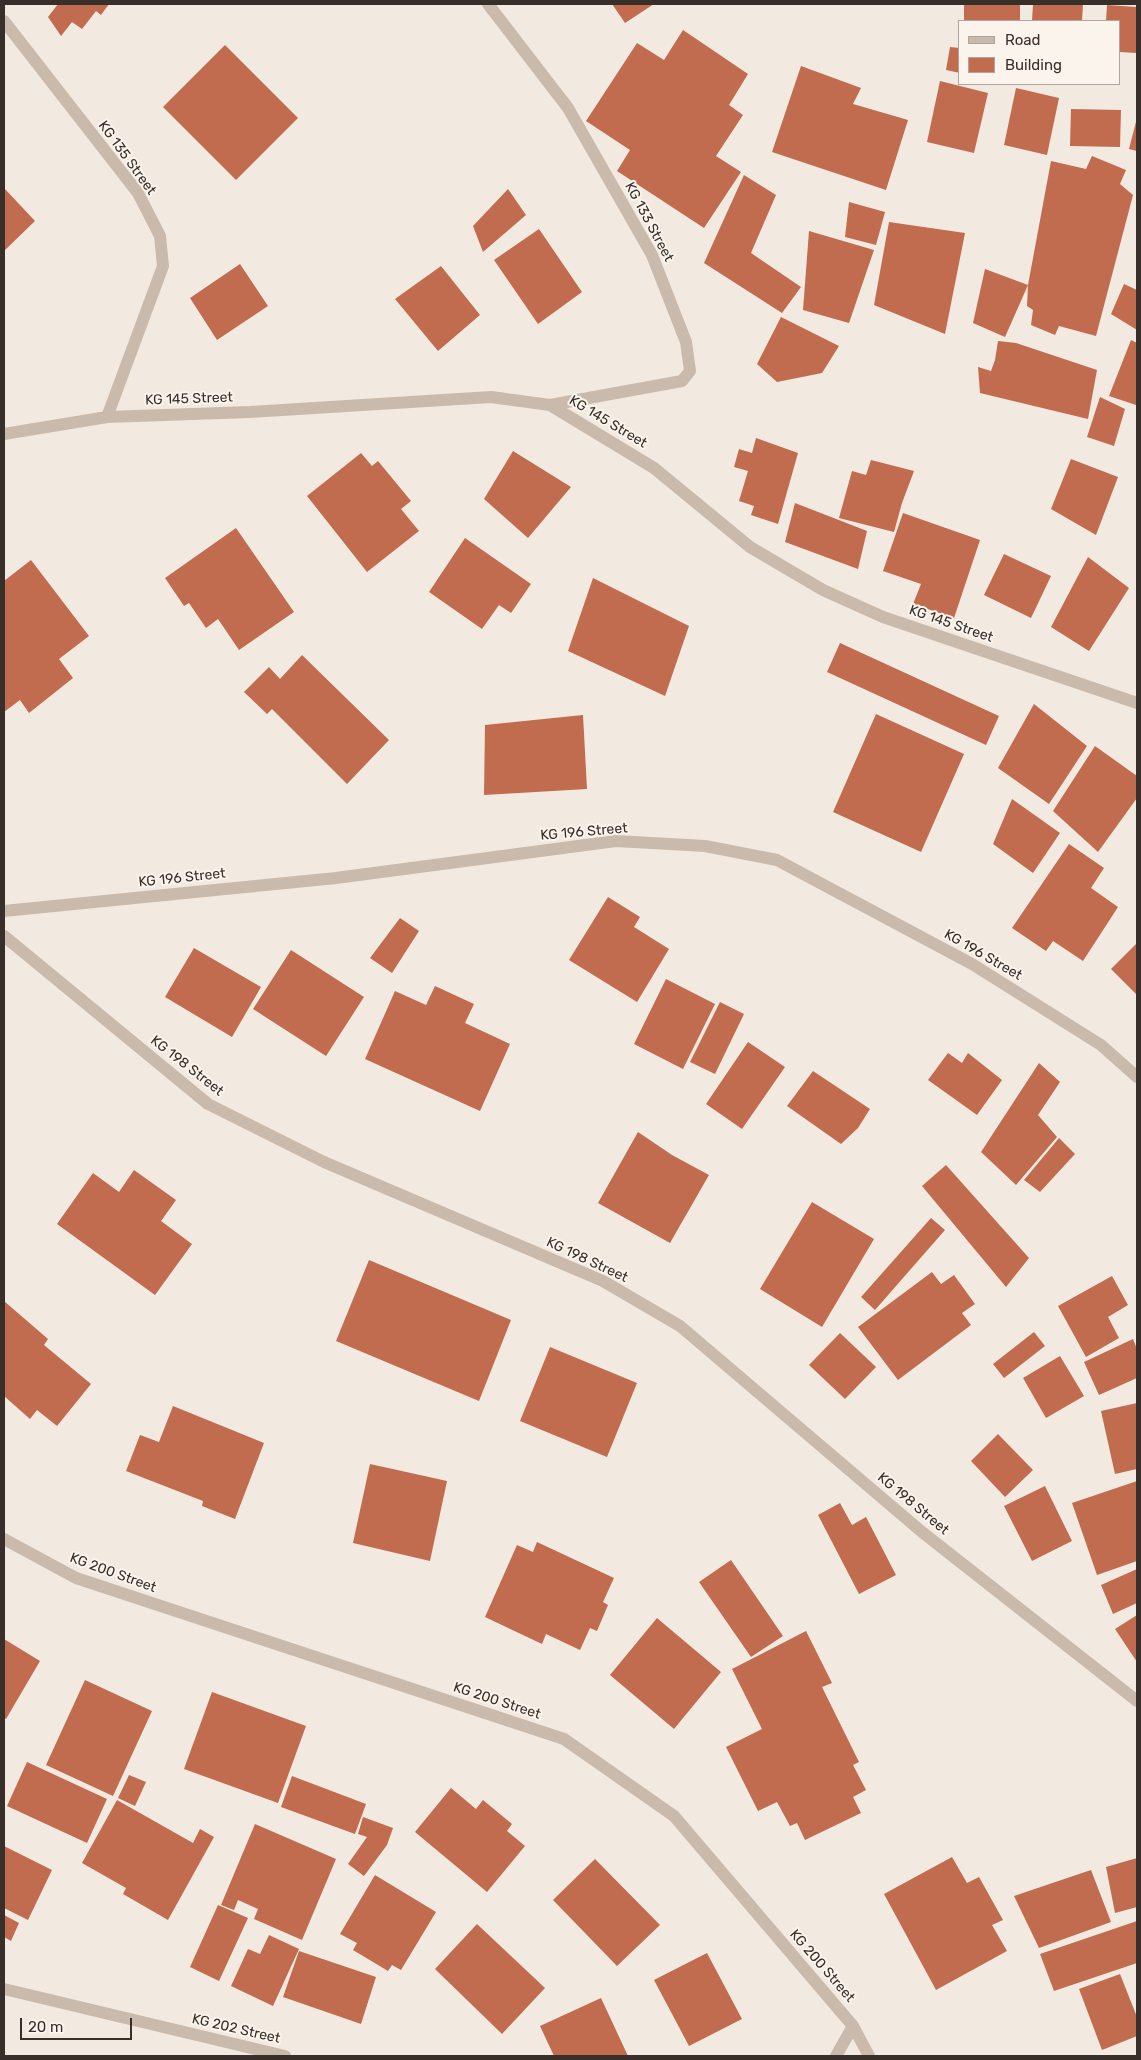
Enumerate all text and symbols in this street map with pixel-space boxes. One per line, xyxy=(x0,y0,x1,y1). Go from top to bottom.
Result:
legend xyxy=(958,20,1121,85)
text: Road xyxy=(1005,31,1041,49)
text: Building xyxy=(1005,56,1062,74)
street label: KG 135 Street xyxy=(94,118,160,198)
street label: KG 133 Street xyxy=(621,179,677,265)
street label: KG 145 Street xyxy=(145,389,233,409)
street label: KG 145 Street xyxy=(566,392,650,452)
street label: KG 145 Street xyxy=(907,602,995,646)
street label: KG 196 Street xyxy=(540,820,628,844)
street label: KG 196 Street xyxy=(138,865,226,891)
street label: KG 196 Street xyxy=(941,926,1025,984)
street label: KG 198 Street xyxy=(147,1032,227,1100)
street label: KG 198 Street xyxy=(544,1234,630,1286)
street label: KG 198 Street xyxy=(874,1469,952,1539)
street label: KG 200 Street xyxy=(67,1550,159,1596)
street label: KG 200 Street xyxy=(451,1679,543,1723)
street label: KG 200 Street xyxy=(786,1926,858,2006)
scale bar xyxy=(22,2008,135,2040)
street label: KG 202 Street xyxy=(190,2011,282,2047)
text: 20 m xyxy=(28,2018,63,2036)

